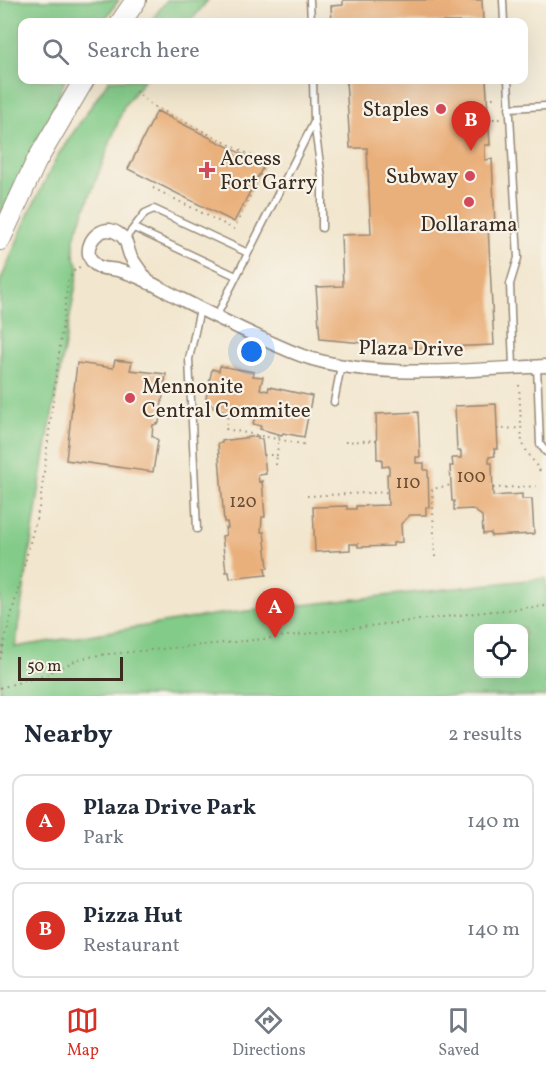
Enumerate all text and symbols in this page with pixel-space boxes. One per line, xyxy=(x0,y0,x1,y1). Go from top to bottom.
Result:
search box xyxy=(18,18,528,84)
icon: search xyxy=(39,35,72,68)
text: Search here xyxy=(87,36,200,67)
place label: Staples xyxy=(363,96,429,125)
marker: Staples xyxy=(434,102,448,116)
pin: B xyxy=(452,102,490,151)
place label: Access Fort Garry xyxy=(220,145,318,198)
marker: Access Fort Garry xyxy=(198,161,216,179)
place label: Subway xyxy=(386,163,459,192)
marker: Subway xyxy=(463,169,477,183)
marker: Dollarama xyxy=(462,195,476,209)
place label: Dollarama xyxy=(420,211,518,240)
street label: Plaza Drive xyxy=(358,334,464,365)
your location xyxy=(237,337,266,366)
place label: Mennonite Central Commitee xyxy=(142,373,311,426)
marker: Mennonite Central Commitee xyxy=(123,391,137,405)
house number: 100 xyxy=(457,465,486,490)
house number: 110 xyxy=(396,471,421,496)
house number: 120 xyxy=(229,490,257,515)
pin: A xyxy=(256,588,294,638)
map controls xyxy=(474,624,528,678)
button: locate xyxy=(474,624,528,678)
scale bar xyxy=(18,654,123,682)
text: 50 m xyxy=(27,656,61,678)
text: Nearby xyxy=(24,717,113,753)
text: 2 results xyxy=(448,721,522,749)
text: Plaza Drive Park xyxy=(83,793,256,824)
text: A xyxy=(38,808,53,836)
text: 140 m xyxy=(467,808,520,836)
text: Park xyxy=(83,824,124,852)
text: Pizza Hut xyxy=(83,901,183,932)
text: B xyxy=(39,916,52,944)
text: 140 m xyxy=(467,916,520,944)
text: Restaurant xyxy=(83,932,180,960)
tab: Map xyxy=(66,1004,99,1062)
tab: Directions xyxy=(232,1004,306,1062)
tab: Saved xyxy=(438,1004,480,1062)

